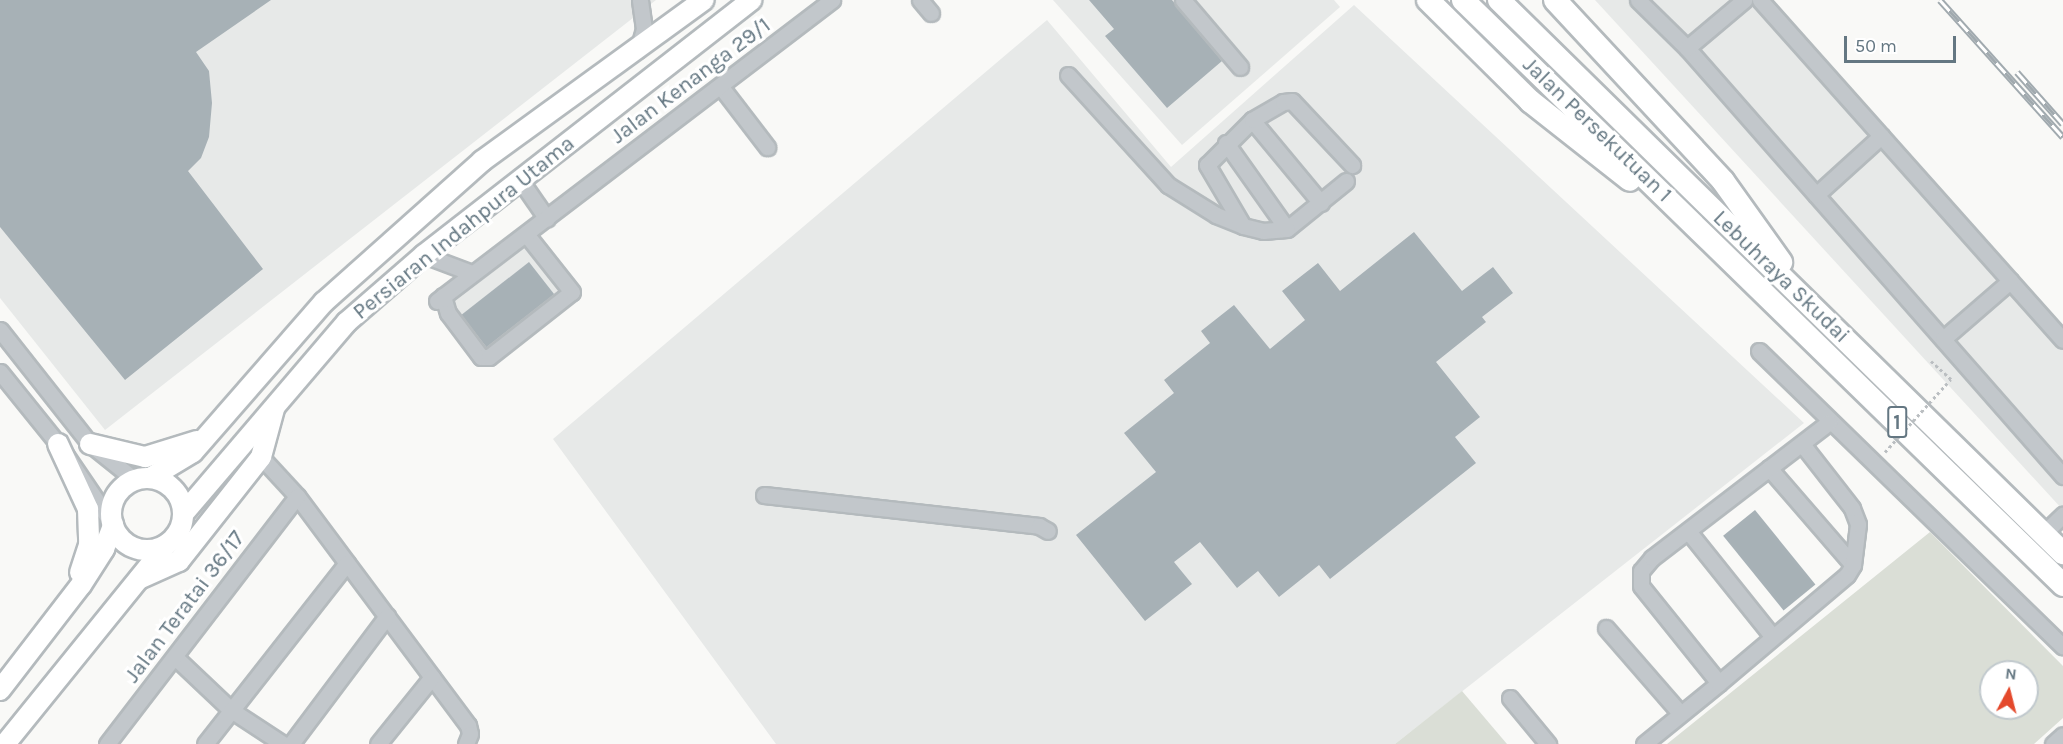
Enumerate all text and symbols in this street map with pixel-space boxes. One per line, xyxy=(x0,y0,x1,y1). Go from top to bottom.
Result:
street label: Jalan Kenanga 29/1 xyxy=(606,12,776,150)
scale bar xyxy=(1847,24,1960,62)
text: 50 m xyxy=(1855,35,1897,57)
street label: Jalan Persekutuan 1 xyxy=(1517,52,1677,208)
street label: Persiaran Indahpura Utama xyxy=(348,131,580,325)
street label: Lebuhraya Skudai xyxy=(1707,205,1855,349)
road number: 1 xyxy=(1886,404,1908,440)
street label: Jalan Teratai 36/17 xyxy=(119,526,251,688)
north arrow xyxy=(1979,660,2039,720)
text: N xyxy=(2004,663,2018,684)

